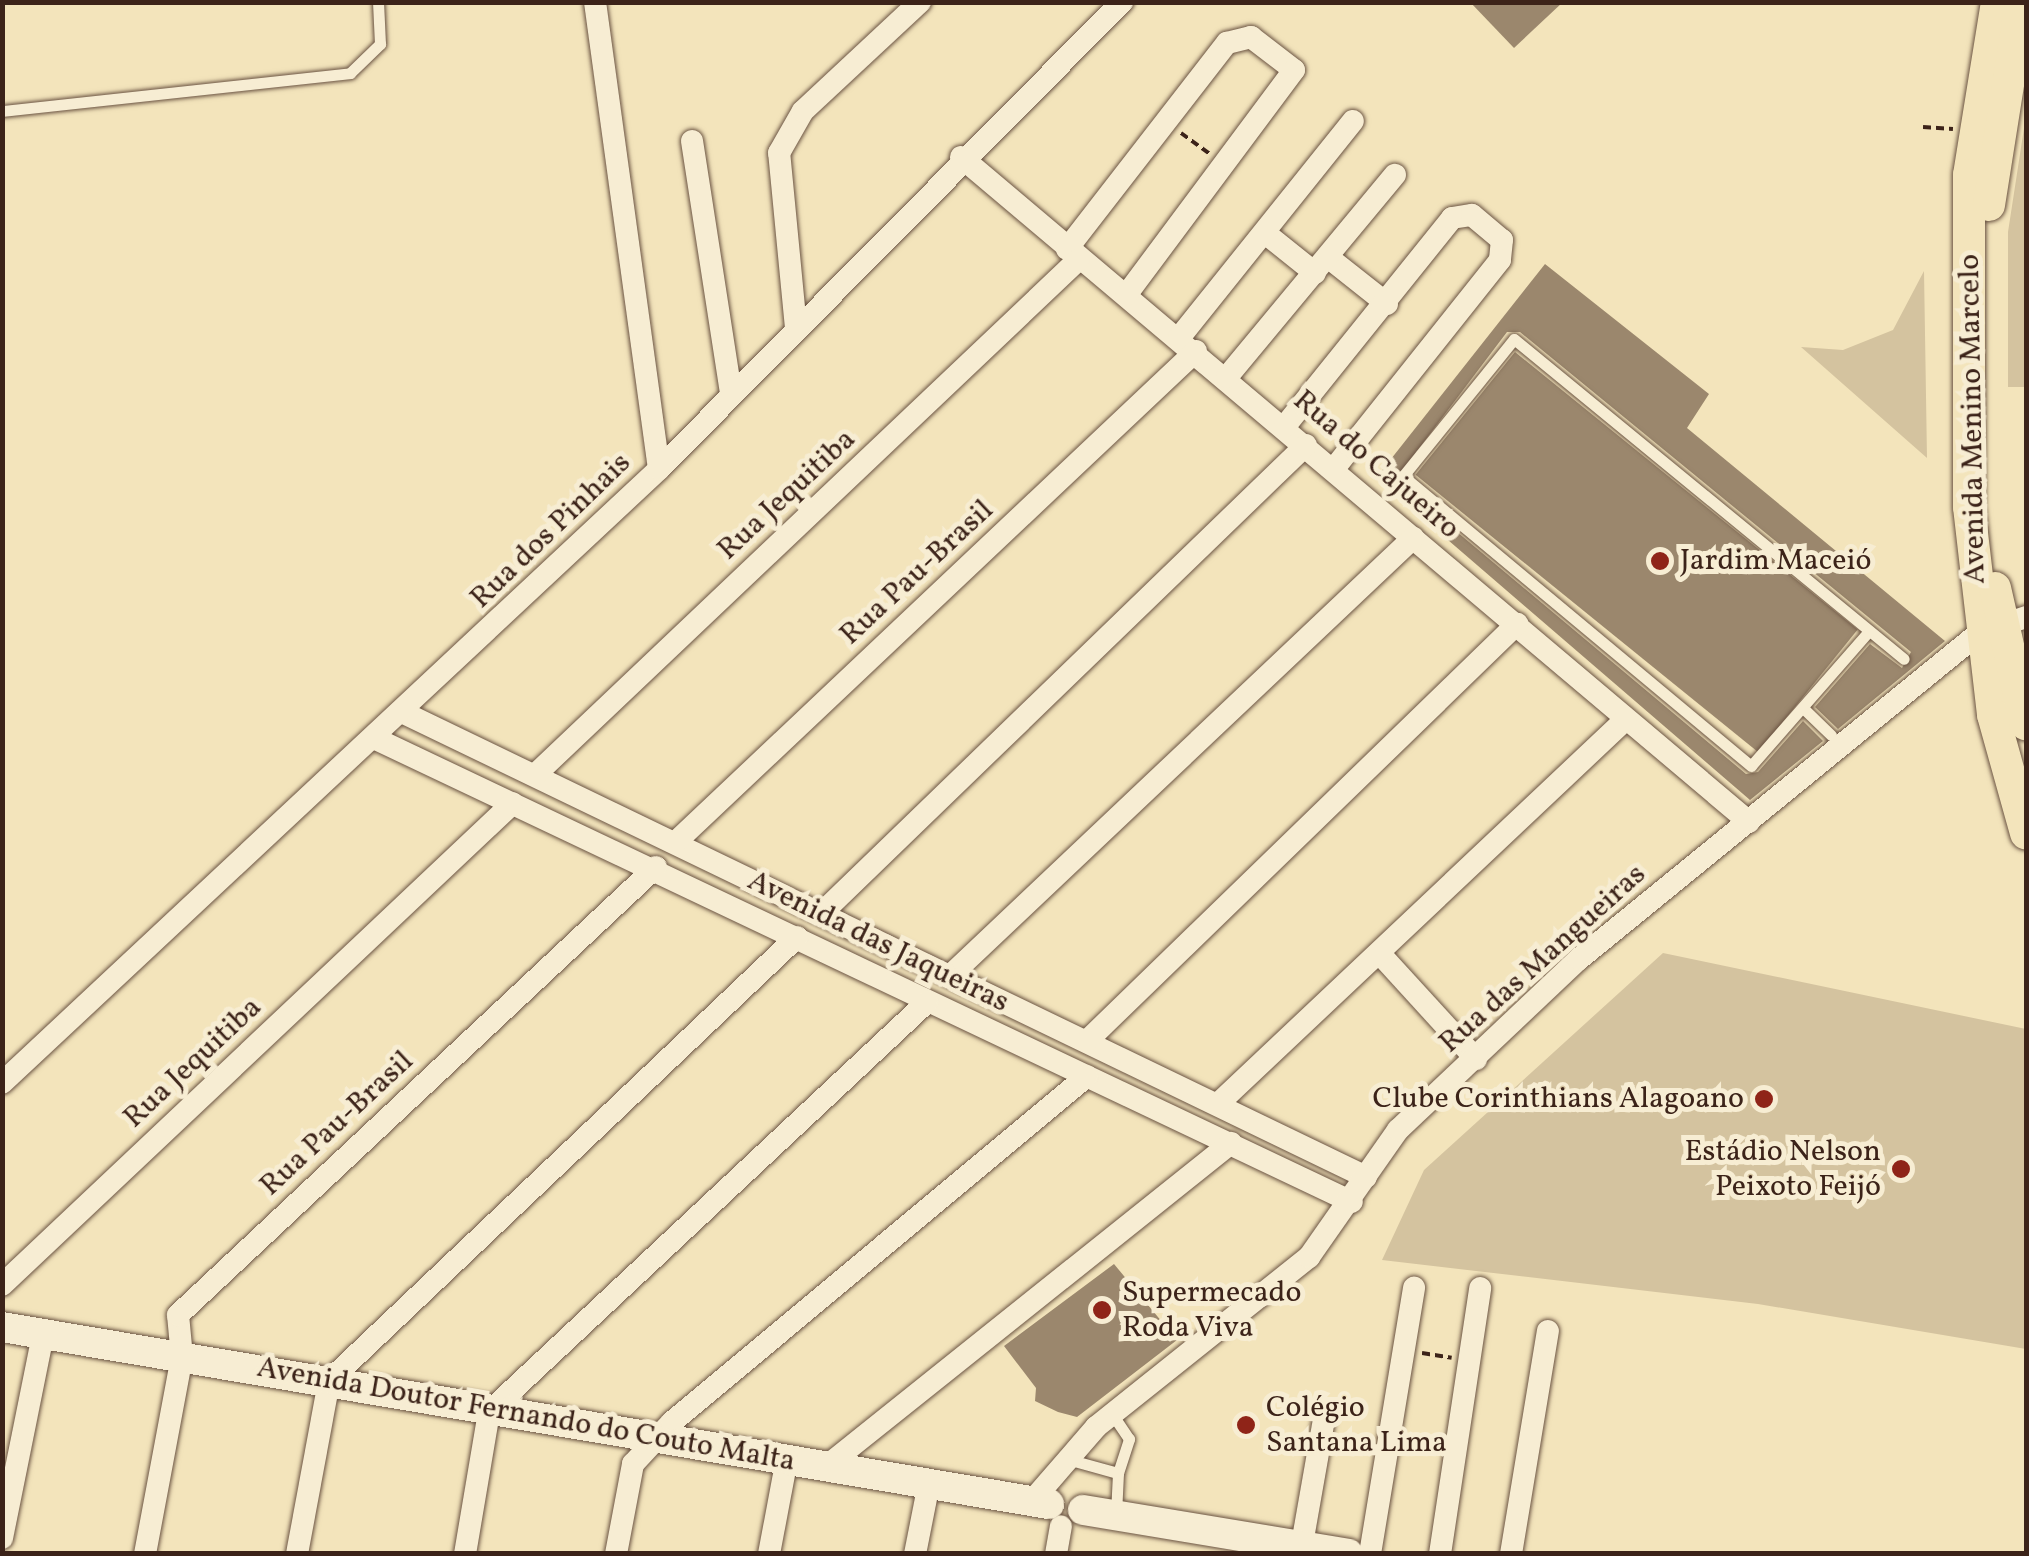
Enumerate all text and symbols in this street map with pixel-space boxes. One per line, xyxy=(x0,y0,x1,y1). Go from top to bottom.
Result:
street label: Avenida Menino Marcelo xyxy=(1952,254,1994,584)
street label: Rua do Cajueiro xyxy=(1285,383,1467,547)
street label: Rua Jequitiba xyxy=(710,422,864,568)
street label: Rua dos Pinhais xyxy=(463,445,639,617)
street label: Rua Pau-Brasil xyxy=(833,493,1001,653)
place label: Jardim Maceió xyxy=(1680,543,1871,579)
marker: Jardim Maceió xyxy=(1649,550,1671,572)
street label: Rua das Mangueiras xyxy=(1432,857,1654,1061)
street label: Avenida das Jaqueiras xyxy=(741,863,1015,1021)
street label: Rua Jequitiba xyxy=(116,990,270,1136)
street label: Rua Pau-Brasil xyxy=(253,1044,421,1204)
place label: Clube Corinthians Alagoano xyxy=(1373,1081,1744,1117)
marker: Clube Corinthians Alagoano xyxy=(1753,1088,1775,1110)
place label: Estádio Nelson Peixoto Feijó xyxy=(1685,1134,1881,1204)
marker: Estádio Nelson Peixoto Feijó xyxy=(1890,1158,1912,1180)
place label: Supermecado Roda Viva xyxy=(1122,1275,1301,1346)
marker: Supermecado Roda Viva xyxy=(1091,1299,1113,1321)
street label: Avenida Doutor Fernando do Couto Malta xyxy=(254,1350,798,1480)
place label: Colégio Santana Lima xyxy=(1266,1390,1447,1460)
marker: Colégio Santana Lima xyxy=(1235,1414,1257,1436)

